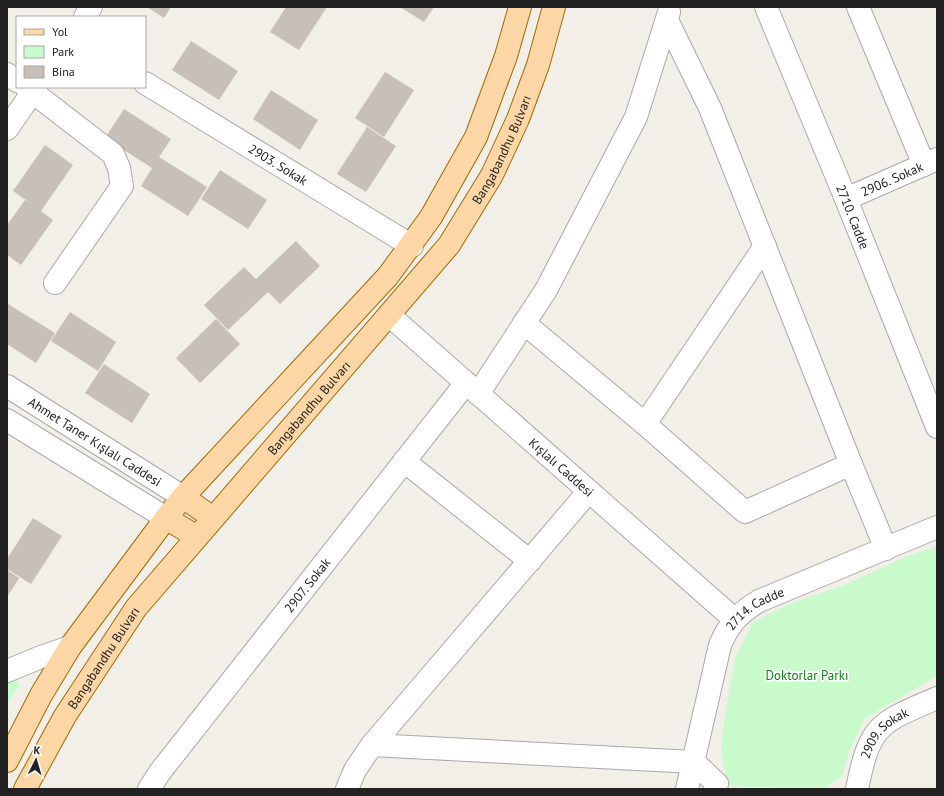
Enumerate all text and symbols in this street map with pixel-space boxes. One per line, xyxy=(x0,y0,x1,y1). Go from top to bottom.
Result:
legend xyxy=(16,16,146,88)
text: Yol xyxy=(52,24,68,39)
text: Park xyxy=(52,44,74,59)
text: Bina xyxy=(52,64,75,79)
street label: Bangabandhu Bulvarı xyxy=(468,93,535,207)
street label: 2903. Sokak xyxy=(245,140,312,189)
street label: 2906. Sokak xyxy=(858,157,926,200)
street label: 2710. Cadde xyxy=(832,182,874,251)
street label: Bangabandhu Bulvarı xyxy=(263,357,354,458)
street label: Ahmet Taner Kışlalı Caddesi xyxy=(25,393,165,490)
street label: Kışlalı Caddesi xyxy=(526,434,598,500)
street label: 2907. Sokak xyxy=(280,554,334,616)
street label: 2714. Cadde xyxy=(722,583,787,634)
street label: Bangabandhu Bulvarı xyxy=(64,603,143,712)
park label: Doktorlar Parkı xyxy=(766,667,848,684)
street label: 2909. Sokak xyxy=(856,703,912,761)
north arrow xyxy=(16,740,56,780)
text: K xyxy=(33,743,41,757)

